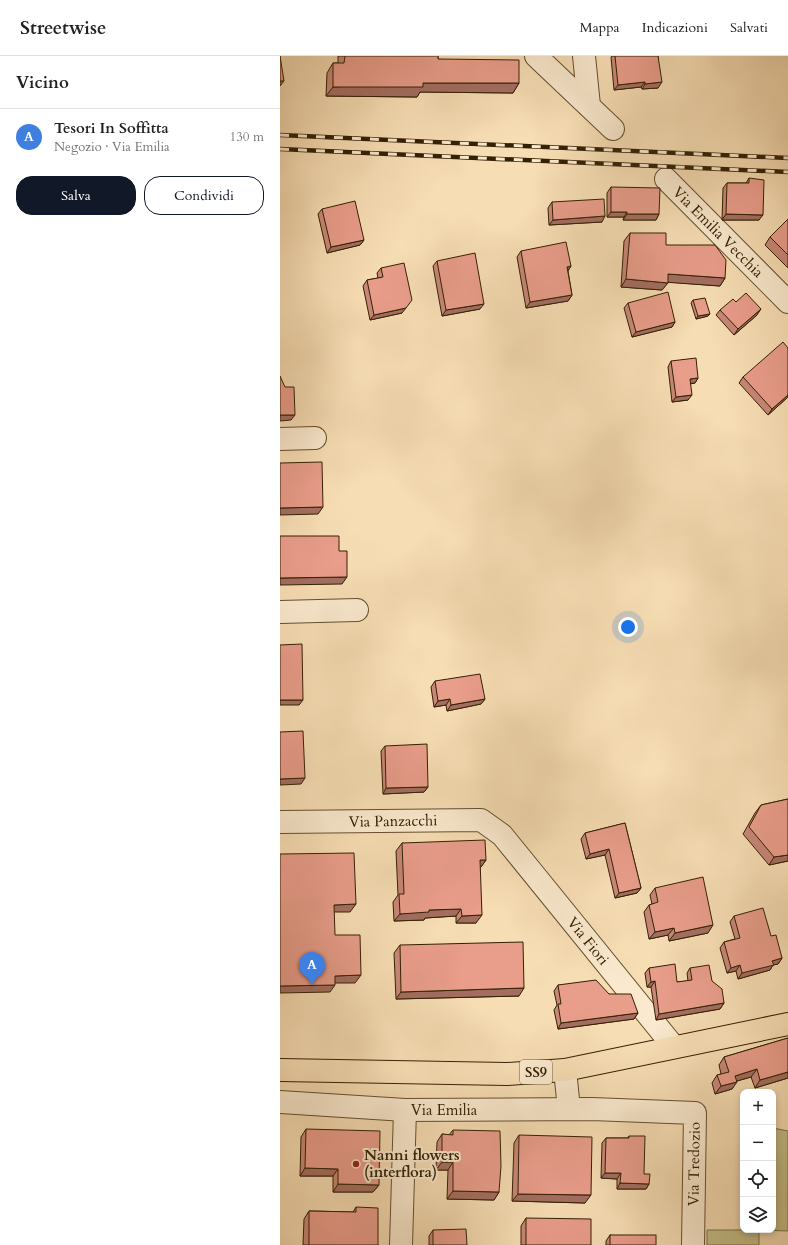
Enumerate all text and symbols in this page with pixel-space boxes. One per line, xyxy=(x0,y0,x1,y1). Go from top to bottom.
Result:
text: Streetwise xyxy=(20,15,107,41)
text: Mappa xyxy=(579,18,620,37)
text: Indicazioni xyxy=(642,18,708,37)
text: Salvati xyxy=(730,18,768,37)
text: Vicino xyxy=(16,71,69,94)
text: Tesori In Soffitta xyxy=(54,118,169,138)
text: A xyxy=(24,128,34,146)
text: 130 m xyxy=(230,128,264,146)
text: Negozio · Via Emilia xyxy=(54,138,170,156)
button: Salva xyxy=(16,176,136,215)
button: Condividi xyxy=(144,176,264,215)
street label: Via Emilia Vecchia xyxy=(668,182,768,282)
your location xyxy=(618,617,638,637)
street label: Via Panzacchi xyxy=(348,810,438,832)
street label: Via Fiori xyxy=(563,913,613,969)
pin: A xyxy=(299,952,325,985)
road number: SS9 xyxy=(520,1060,552,1084)
map controls xyxy=(740,1089,776,1233)
button: + xyxy=(740,1089,776,1125)
street label: Via Emilia xyxy=(411,1100,478,1120)
street label: Via Tredozio xyxy=(683,1122,705,1206)
button: − xyxy=(740,1125,776,1161)
place label: Nanni flowers (interflora) xyxy=(364,1145,460,1182)
marker: Nanni flowers (interflora) xyxy=(351,1159,361,1169)
button: locate xyxy=(740,1161,776,1197)
button: layers xyxy=(740,1197,776,1233)

